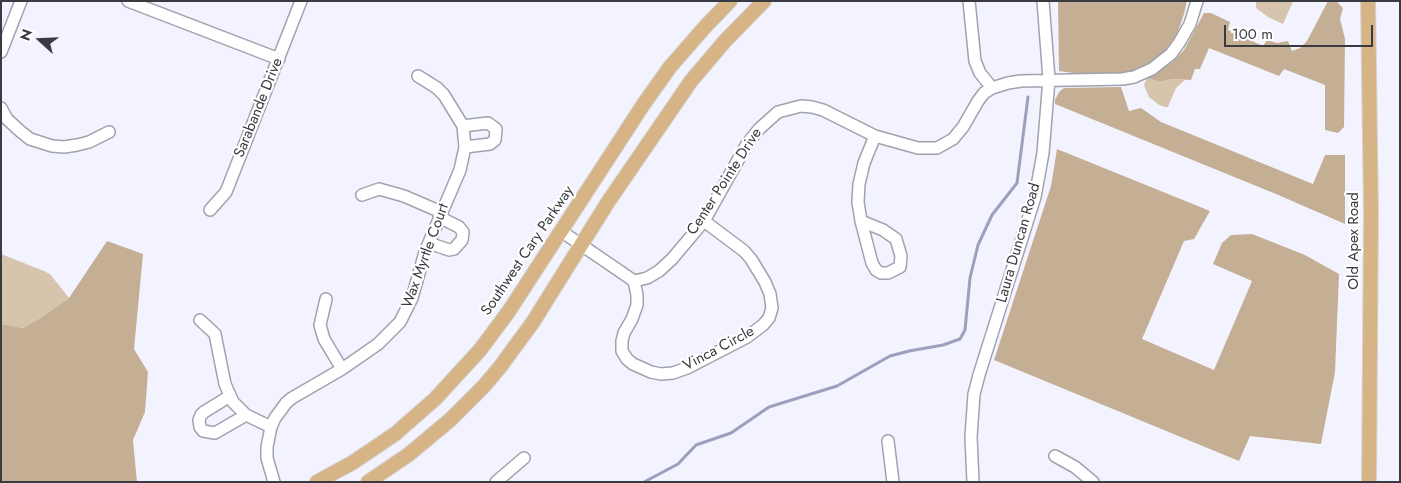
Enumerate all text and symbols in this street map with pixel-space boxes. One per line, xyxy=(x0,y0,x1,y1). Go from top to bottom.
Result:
north arrow xyxy=(15,15,65,65)
scale bar xyxy=(1226,15,1375,47)
text: 100 m xyxy=(1232,23,1273,45)
text: N xyxy=(15,26,37,44)
street label: Sarabande Drive xyxy=(231,56,287,160)
street label: Center Pointe Drive xyxy=(684,125,766,239)
street label: Laura Duncan Road xyxy=(993,181,1045,305)
street label: Southwest Cary Parkway xyxy=(478,183,578,319)
street label: Old Apex Road xyxy=(1345,192,1363,290)
street label: Wax Myrtle Court xyxy=(399,201,453,311)
street label: Vinca Circle xyxy=(680,323,758,375)

